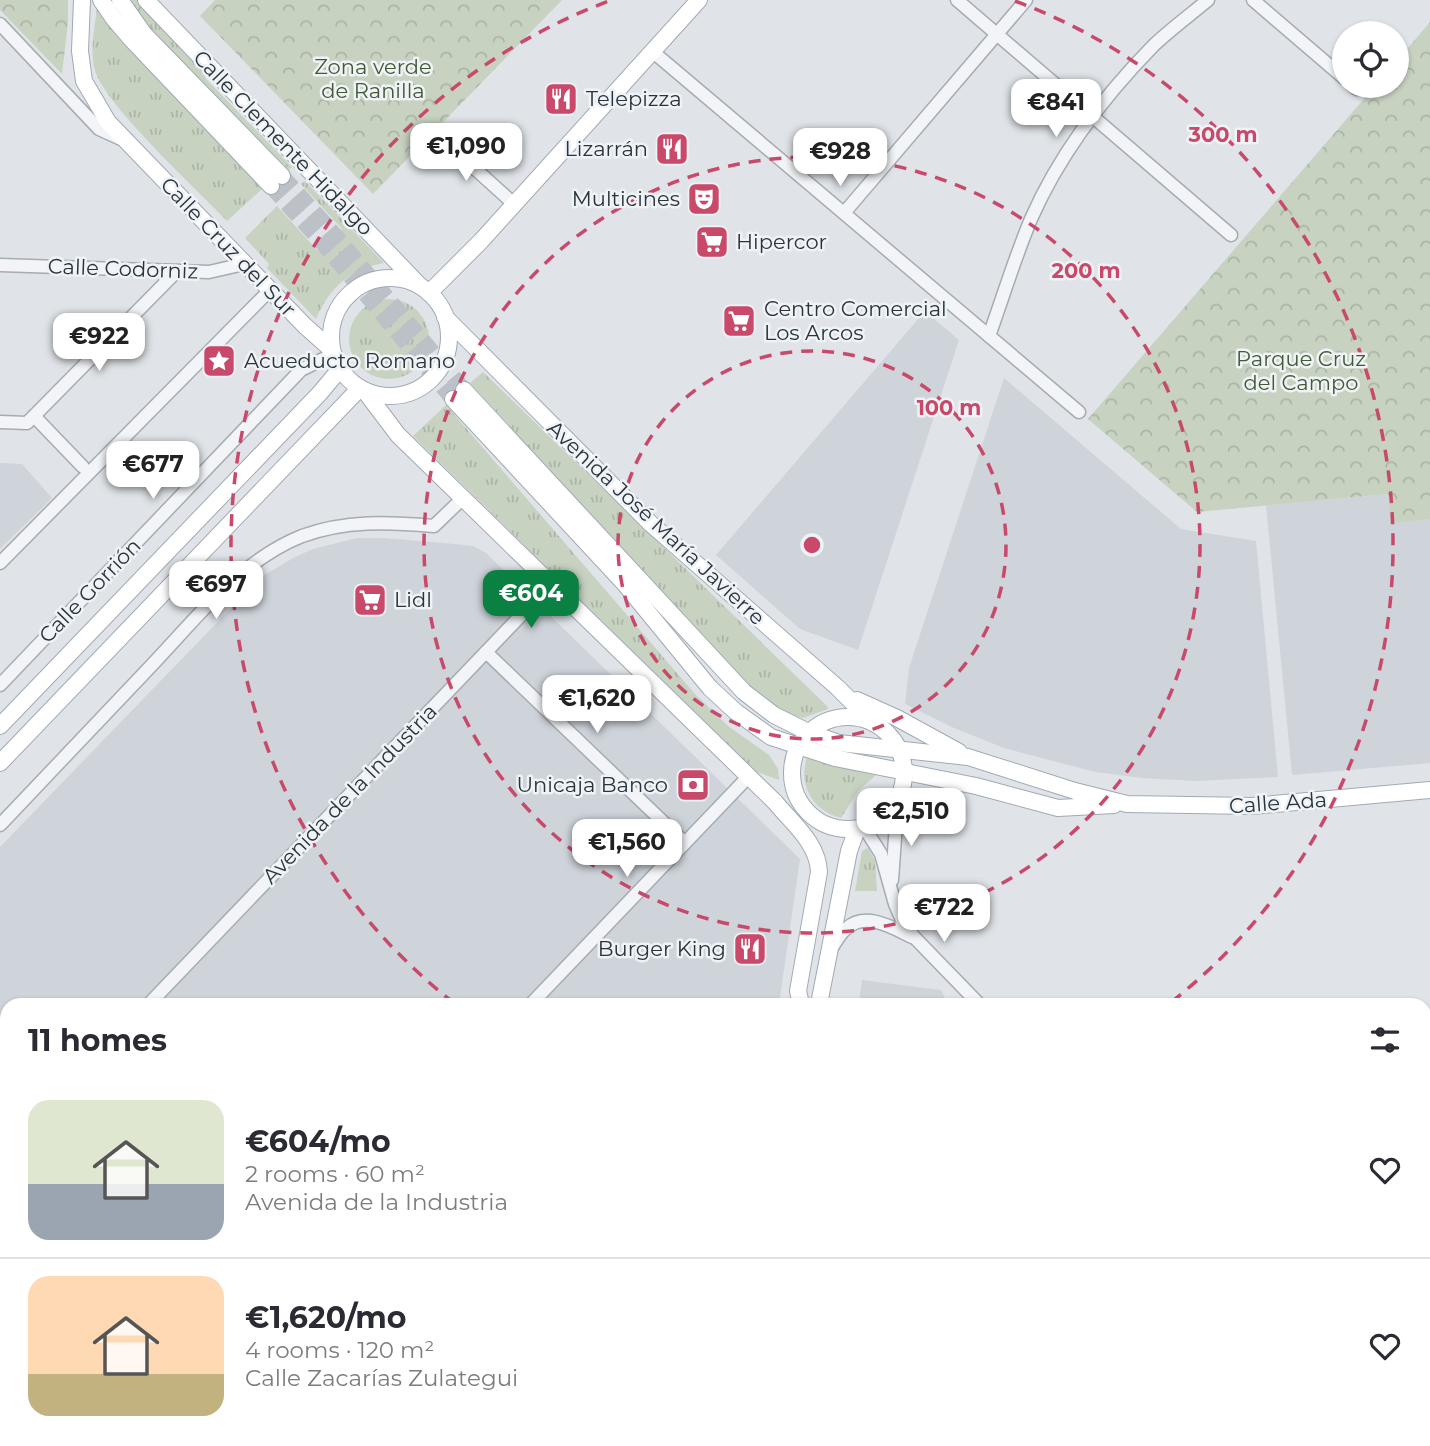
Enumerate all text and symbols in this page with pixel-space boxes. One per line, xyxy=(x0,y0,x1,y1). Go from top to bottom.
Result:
map controls xyxy=(1332,21,1409,98)
button: locate xyxy=(1332,21,1409,98)
street label: Calle Clemente Hidalgo xyxy=(188,45,378,240)
park label: Zona verde de Ranilla xyxy=(314,54,432,103)
restaurant icon: Telepizza xyxy=(542,80,580,118)
pin: €841 xyxy=(1015,80,1097,139)
place label: Telepizza xyxy=(586,86,682,111)
text: €841 xyxy=(1027,88,1085,116)
text: 300 m xyxy=(1188,122,1257,147)
pin: €1,090 xyxy=(409,124,523,183)
pin: €928 xyxy=(799,128,881,188)
restaurant icon: Lizarrán xyxy=(653,130,691,168)
text: €1,090 xyxy=(426,132,506,160)
place label: Lizarrán xyxy=(564,136,648,161)
text: €928 xyxy=(809,137,871,165)
street label: Calle Cruz del Sur xyxy=(156,172,301,321)
theatre icon: Multicines xyxy=(685,180,723,218)
place label: Multicines xyxy=(572,186,680,211)
supermarket icon: Hipercor xyxy=(693,223,731,261)
place label: Hipercor xyxy=(736,229,827,254)
street label: Calle Codorniz xyxy=(47,253,199,284)
text: 200 m xyxy=(1052,258,1120,283)
place label: Centro Comercial Los Arcos xyxy=(764,296,947,345)
supermarket icon: Centro Comercial Los Arcos xyxy=(720,302,758,340)
pin: €922 xyxy=(58,314,140,373)
text: €922 xyxy=(69,322,129,350)
place icon: Acueducto Romano xyxy=(200,342,238,380)
park label: Parque Cruz del Campo xyxy=(1236,346,1366,395)
place label: Acueducto Romano xyxy=(244,348,455,373)
text: 100 m xyxy=(917,395,981,420)
street label: Avenida José María Javierre xyxy=(542,415,770,630)
pin: €677 xyxy=(112,442,194,501)
text: €677 xyxy=(122,450,184,478)
street label: Calle Gorrión xyxy=(34,533,146,648)
centre of rings xyxy=(800,533,824,557)
pin: €697 xyxy=(175,562,257,621)
text: €697 xyxy=(185,570,247,598)
pin: €604 xyxy=(490,570,572,630)
text: €604 xyxy=(499,579,563,607)
supermarket icon: Lidl xyxy=(351,581,389,619)
place label: Lidl xyxy=(394,587,432,612)
pin: €1,620 xyxy=(540,676,654,735)
text: €1,620 xyxy=(558,684,636,712)
street label: Avenida de la Industria xyxy=(257,699,442,889)
bank icon: Unicaja Banco xyxy=(674,766,712,804)
place label: Unicaja Banco xyxy=(516,772,668,797)
street label: Calle Ada xyxy=(1228,787,1328,818)
pin: €2,510 xyxy=(854,788,968,848)
text: €2,510 xyxy=(873,797,949,825)
pin: €1,560 xyxy=(570,820,684,879)
text: €1,560 xyxy=(588,828,666,856)
pin: €722 xyxy=(903,884,985,944)
text: €722 xyxy=(914,893,974,921)
restaurant icon: Burger King xyxy=(731,930,769,968)
place label: Burger King xyxy=(598,936,726,961)
icon: filters xyxy=(1366,1021,1404,1059)
text: 11 homes xyxy=(28,1022,167,1059)
text: €604/mo xyxy=(245,1123,391,1160)
icon: home xyxy=(84,1128,168,1212)
icon: heart xyxy=(1366,1151,1404,1189)
text: 2 rooms · 60 m² xyxy=(245,1160,425,1188)
text: Avenida de la Industria xyxy=(245,1188,508,1216)
text: €1,620/mo xyxy=(245,1299,407,1336)
icon: home xyxy=(84,1304,168,1388)
icon: heart xyxy=(1366,1327,1404,1365)
text: 4 rooms · 120 m² xyxy=(245,1336,434,1364)
text: Calle Zacarías Zulategui xyxy=(245,1364,518,1392)

